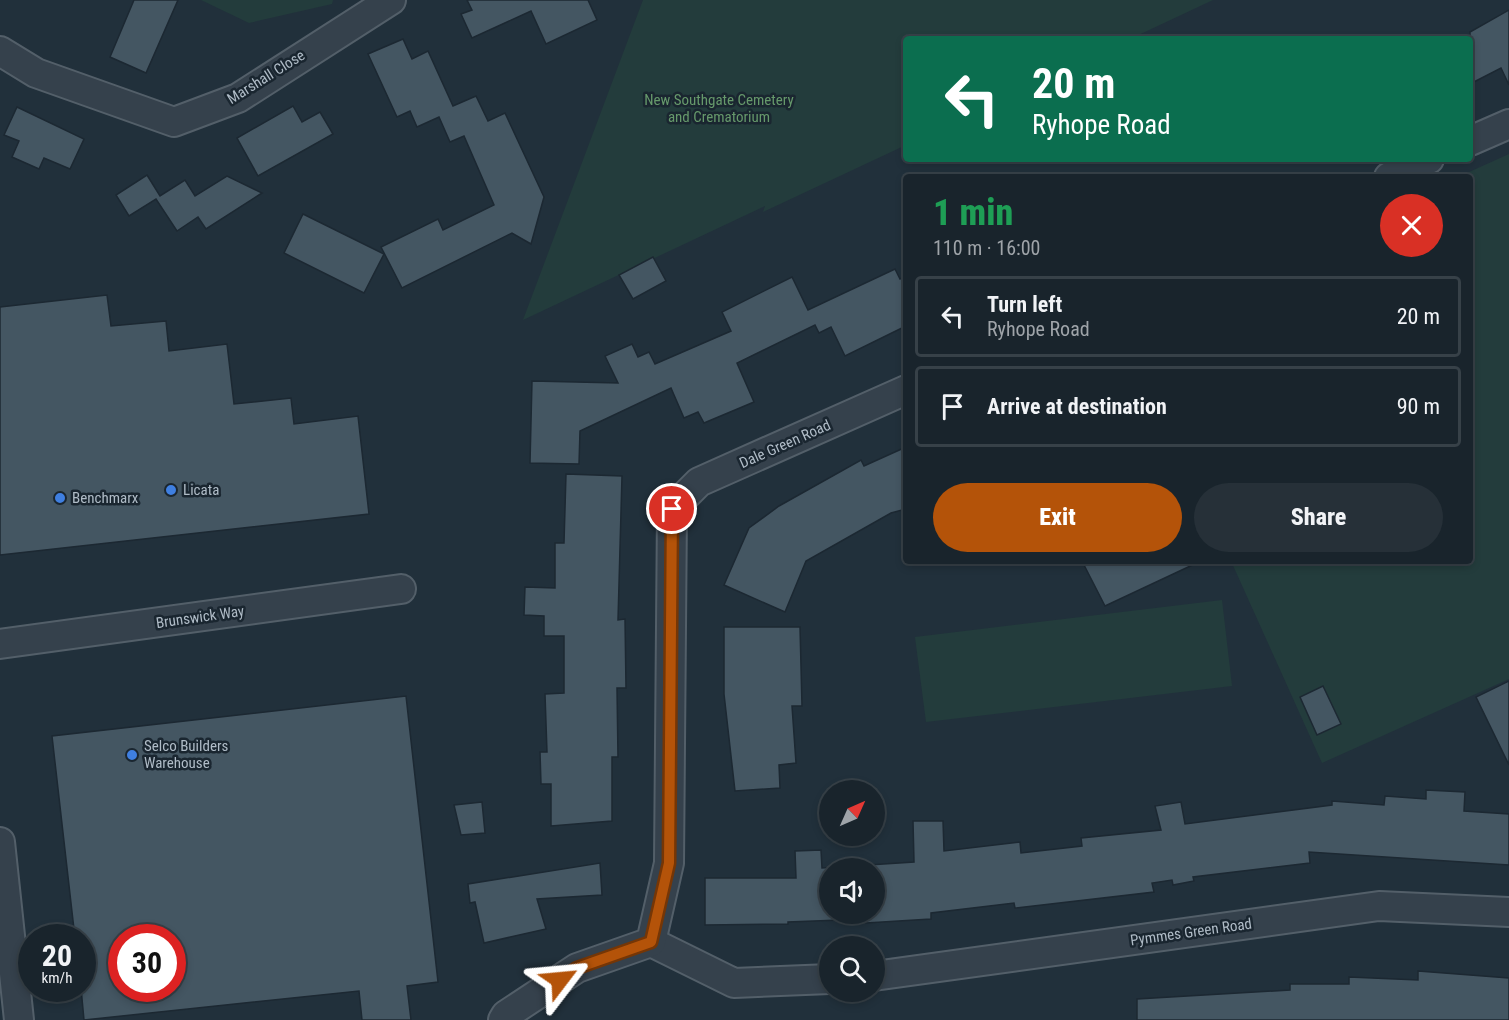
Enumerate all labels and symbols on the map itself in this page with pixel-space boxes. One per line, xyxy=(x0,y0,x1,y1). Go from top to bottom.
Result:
street label: Marshall Close xyxy=(224,46,308,108)
park label: New Southgate Cemetery and Crematorium xyxy=(644,91,794,126)
street label: Dale Green Road xyxy=(737,416,833,472)
place label: Licata xyxy=(183,481,219,499)
marker: Licata xyxy=(164,483,178,497)
pin xyxy=(646,483,697,534)
place label: Benchmarx xyxy=(72,489,139,507)
marker: Benchmarx xyxy=(53,491,67,505)
street label: Brunswick Way xyxy=(155,602,245,632)
place label: Selco Builders Warehouse xyxy=(144,737,229,772)
marker: Selco Builders Warehouse xyxy=(125,748,139,762)
north arrow xyxy=(819,780,885,846)
street label: Pymmes Green Road xyxy=(1129,915,1253,949)
speed limit sign: 30 xyxy=(108,924,186,1002)
position arrow xyxy=(528,948,592,1012)

